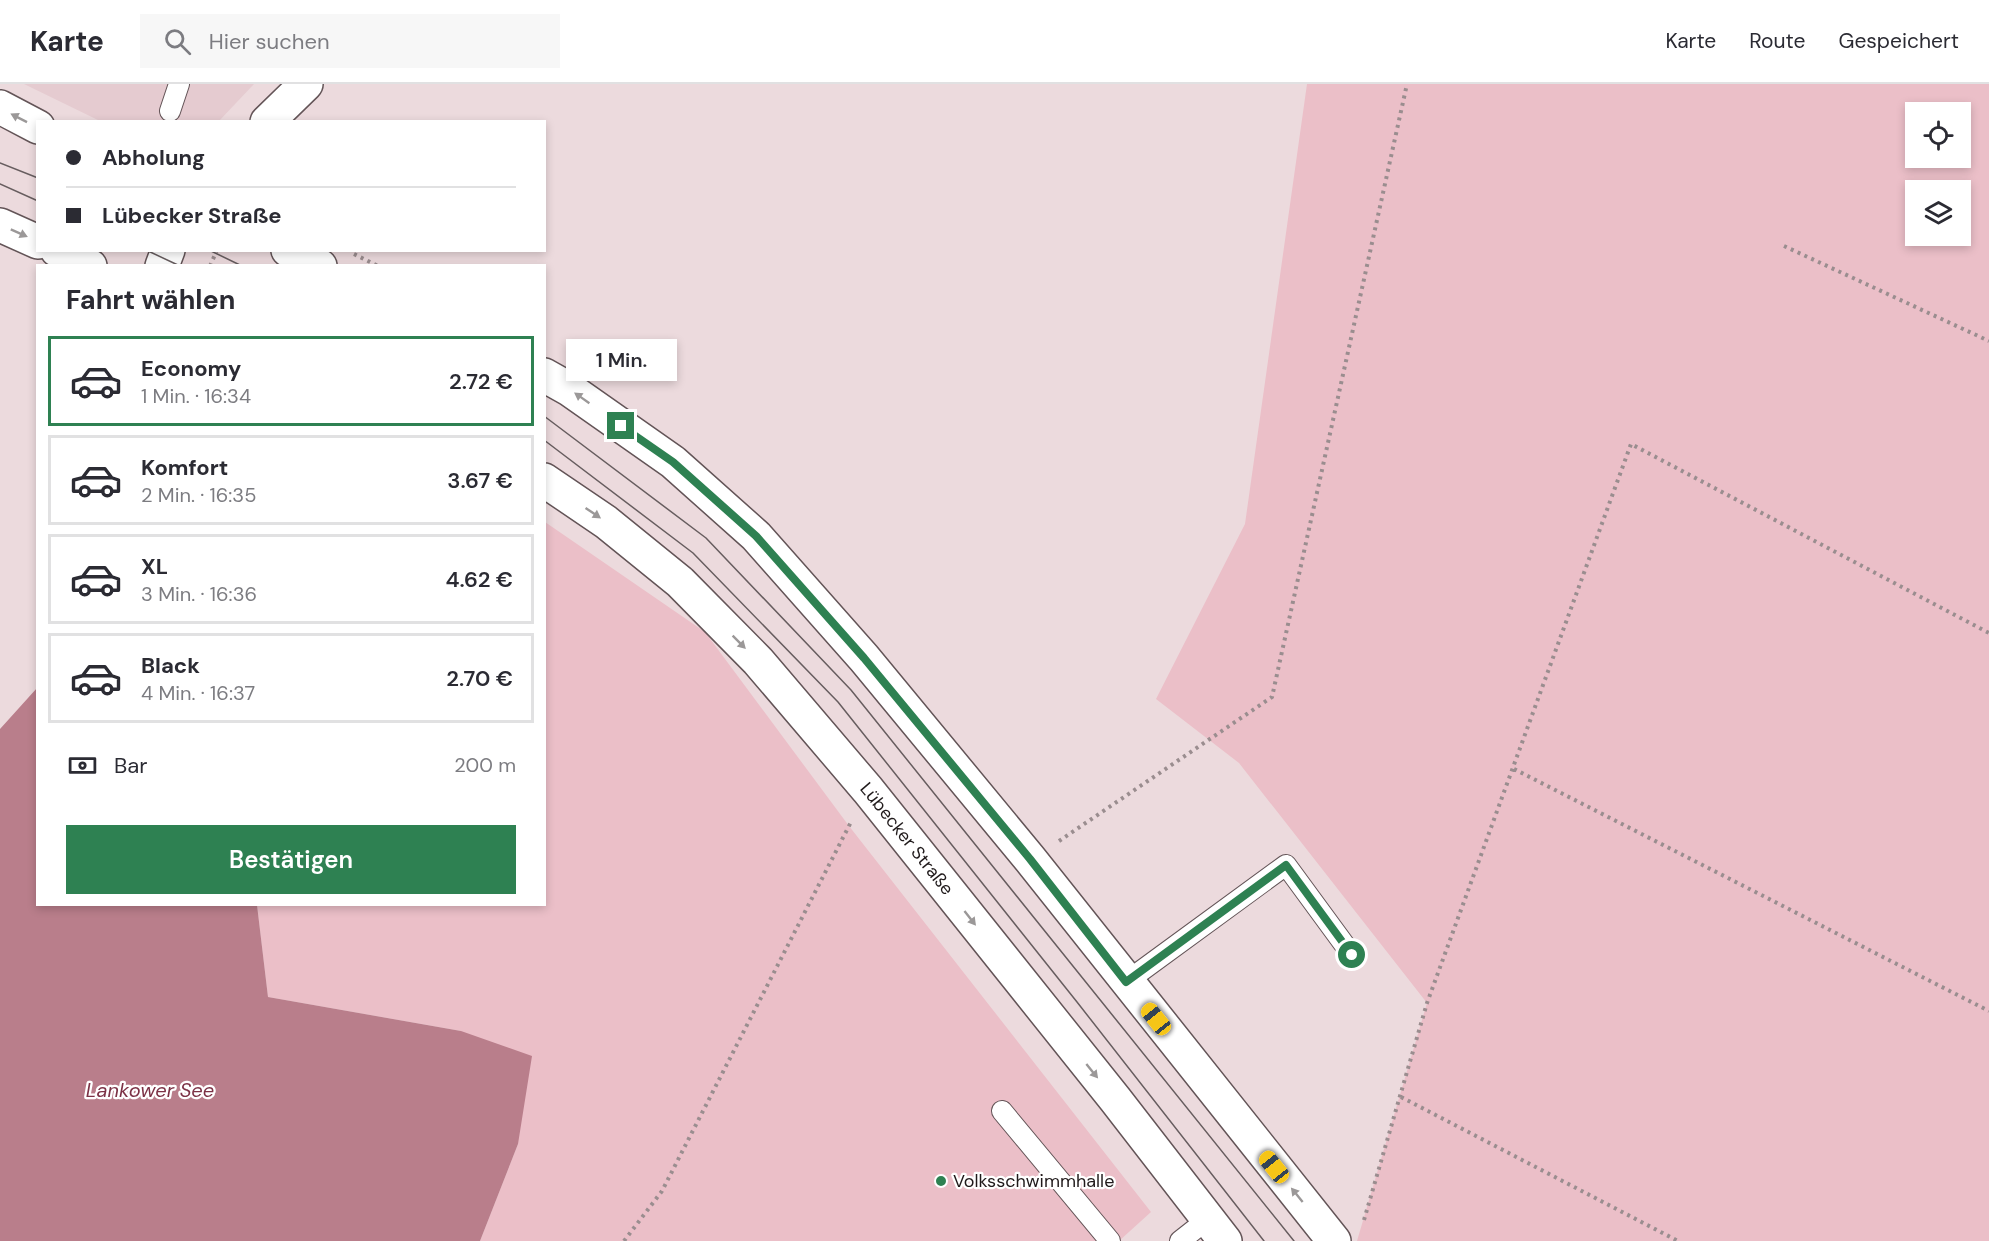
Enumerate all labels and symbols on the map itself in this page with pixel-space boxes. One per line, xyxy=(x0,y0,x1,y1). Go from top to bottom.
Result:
one-way arrow xyxy=(10,113,27,122)
one-way arrow xyxy=(10,229,27,238)
callout: 1 Min. xyxy=(566,339,676,381)
one-way arrow xyxy=(574,392,590,404)
route end xyxy=(607,412,634,439)
one-way arrow xyxy=(584,507,600,519)
one-way arrow xyxy=(732,634,746,649)
street label: Lübecker Straße xyxy=(855,777,959,900)
one-way arrow xyxy=(964,911,976,926)
route start xyxy=(1338,941,1365,968)
car xyxy=(1138,999,1174,1039)
one-way arrow xyxy=(1085,1063,1097,1078)
water label: Lankower See xyxy=(86,1077,214,1103)
car xyxy=(1256,1147,1292,1187)
place label: Volksschwimmhalle xyxy=(953,1169,1114,1193)
marker: Volksschwimmhalle xyxy=(934,1174,948,1188)
one-way arrow xyxy=(1292,1188,1304,1203)

